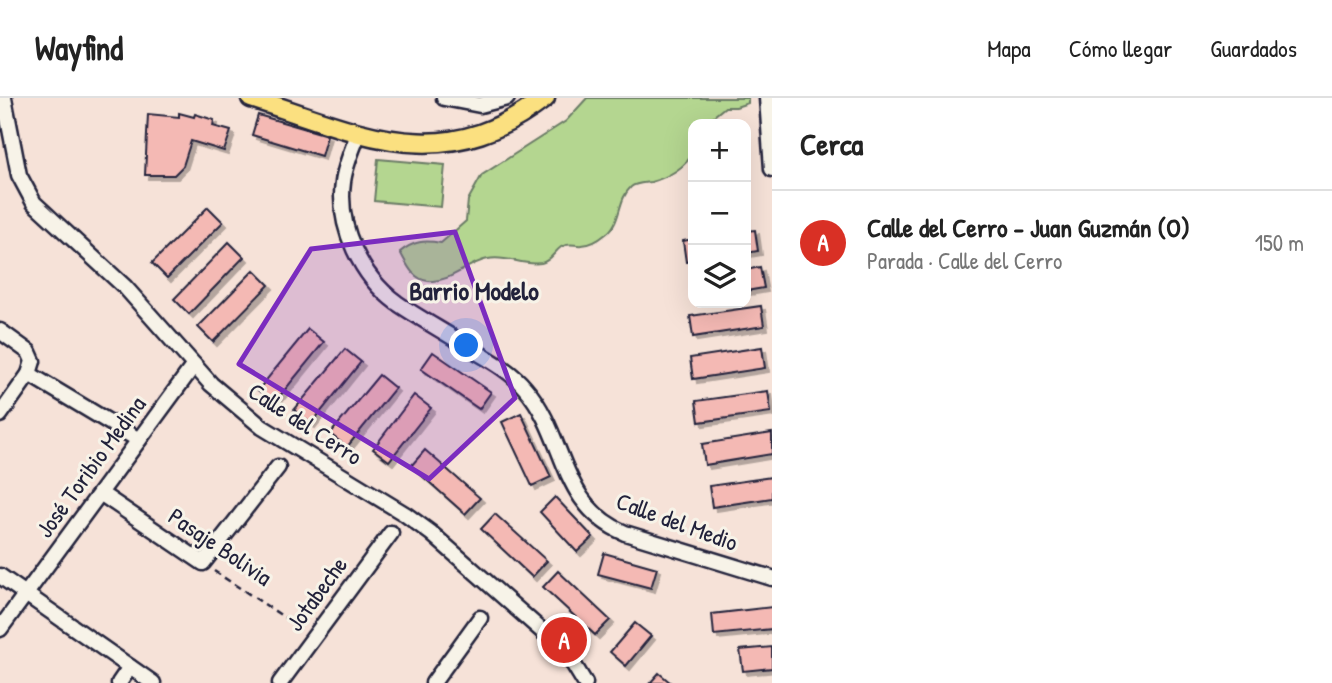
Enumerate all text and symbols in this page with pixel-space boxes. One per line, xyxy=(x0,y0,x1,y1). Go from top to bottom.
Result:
text: Wayfind xyxy=(35,26,123,70)
text: Mapa xyxy=(987,32,1031,64)
text: Cómo llegar xyxy=(1069,32,1172,64)
text: Guardados xyxy=(1210,32,1297,64)
map controls xyxy=(688,119,751,308)
button: + xyxy=(688,119,751,182)
text: Cerca xyxy=(800,124,863,164)
button: − xyxy=(688,182,751,245)
text: Calle del Cerro - Juan Guzmán (O) xyxy=(867,210,1190,245)
text: A xyxy=(817,227,829,258)
text: 150 m xyxy=(1255,227,1304,258)
button: layers xyxy=(688,245,751,308)
text: Parada · Calle del Cerro xyxy=(867,245,1062,276)
district label: Barrio Modelo xyxy=(409,273,539,308)
your location xyxy=(449,328,483,362)
street label: Calle del Cerro xyxy=(242,374,369,472)
street label: José Toribio Medina xyxy=(28,389,152,544)
street label: Calle del Medio xyxy=(612,484,743,558)
street label: Pasaje Bolivia xyxy=(163,500,279,593)
street label: Jotabeche xyxy=(278,549,354,637)
pin: A xyxy=(541,614,587,666)

